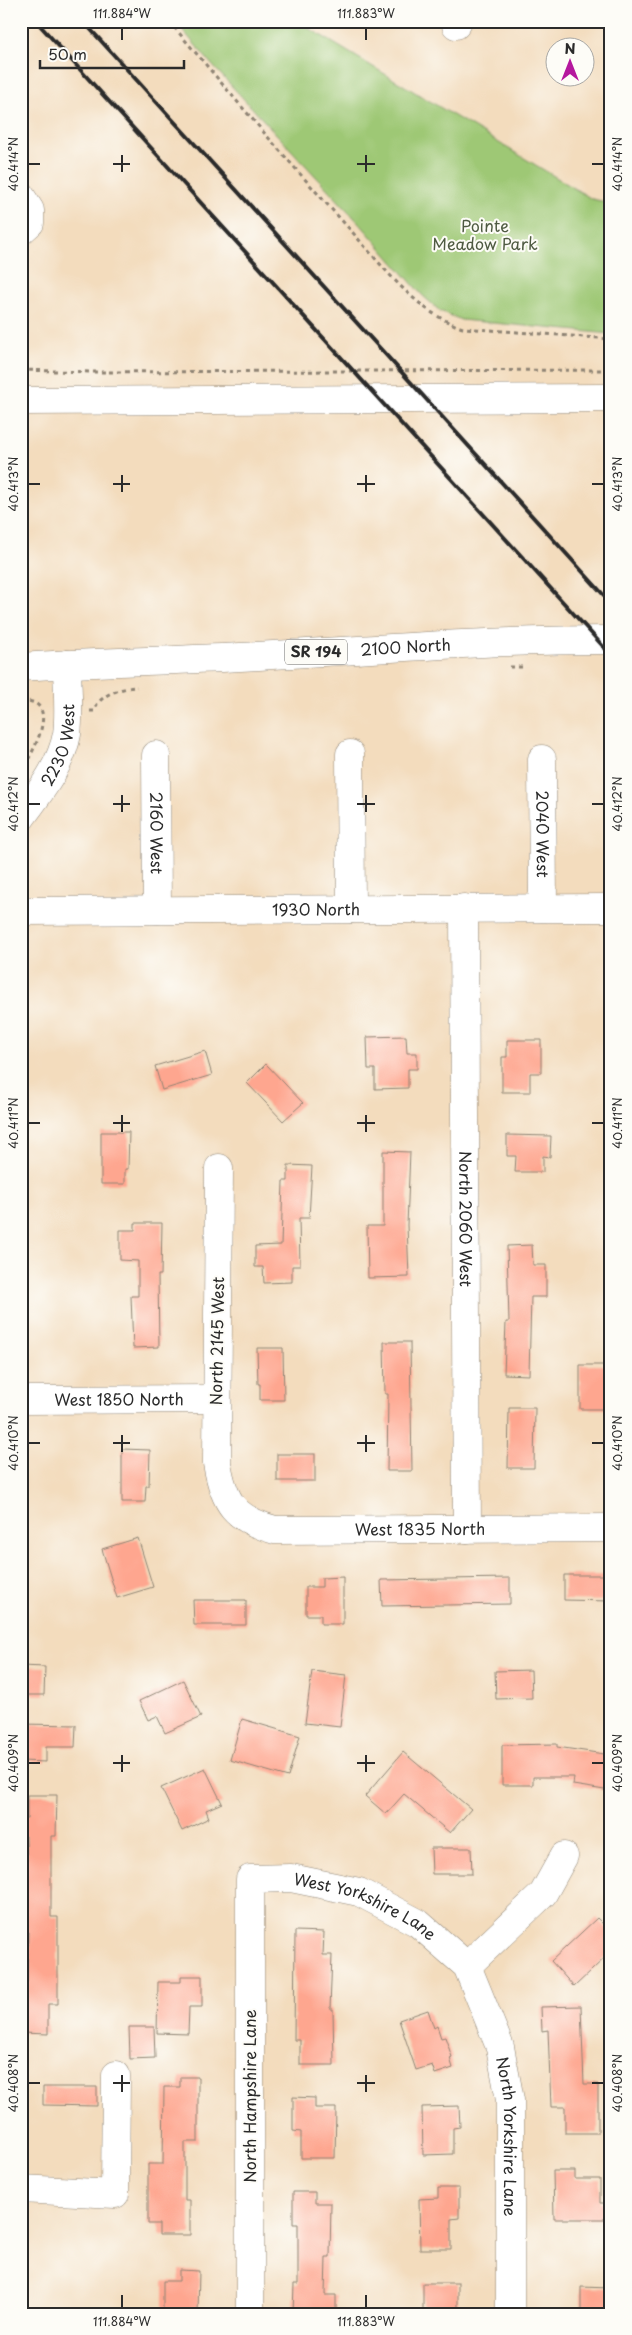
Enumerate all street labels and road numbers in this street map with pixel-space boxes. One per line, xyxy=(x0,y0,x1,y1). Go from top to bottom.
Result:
street label: 2100 North xyxy=(360,632,451,661)
road number: SR 194 xyxy=(285,640,347,664)
street label: 2230 West xyxy=(34,704,79,790)
street label: 2040 West xyxy=(531,790,556,878)
street label: 2160 West xyxy=(145,792,170,874)
street label: 1930 North xyxy=(272,896,360,921)
street label: North 2060 West xyxy=(454,1151,479,1287)
street label: North 2145 West xyxy=(203,1276,229,1405)
street label: West 1850 North xyxy=(54,1386,184,1411)
street label: West 1835 North xyxy=(355,1516,485,1541)
street label: West Yorkshire Lane xyxy=(292,1866,442,1945)
street label: North Hampshire Lane xyxy=(237,2009,261,2183)
street label: North Yorkshire Lane xyxy=(491,2054,523,2217)

